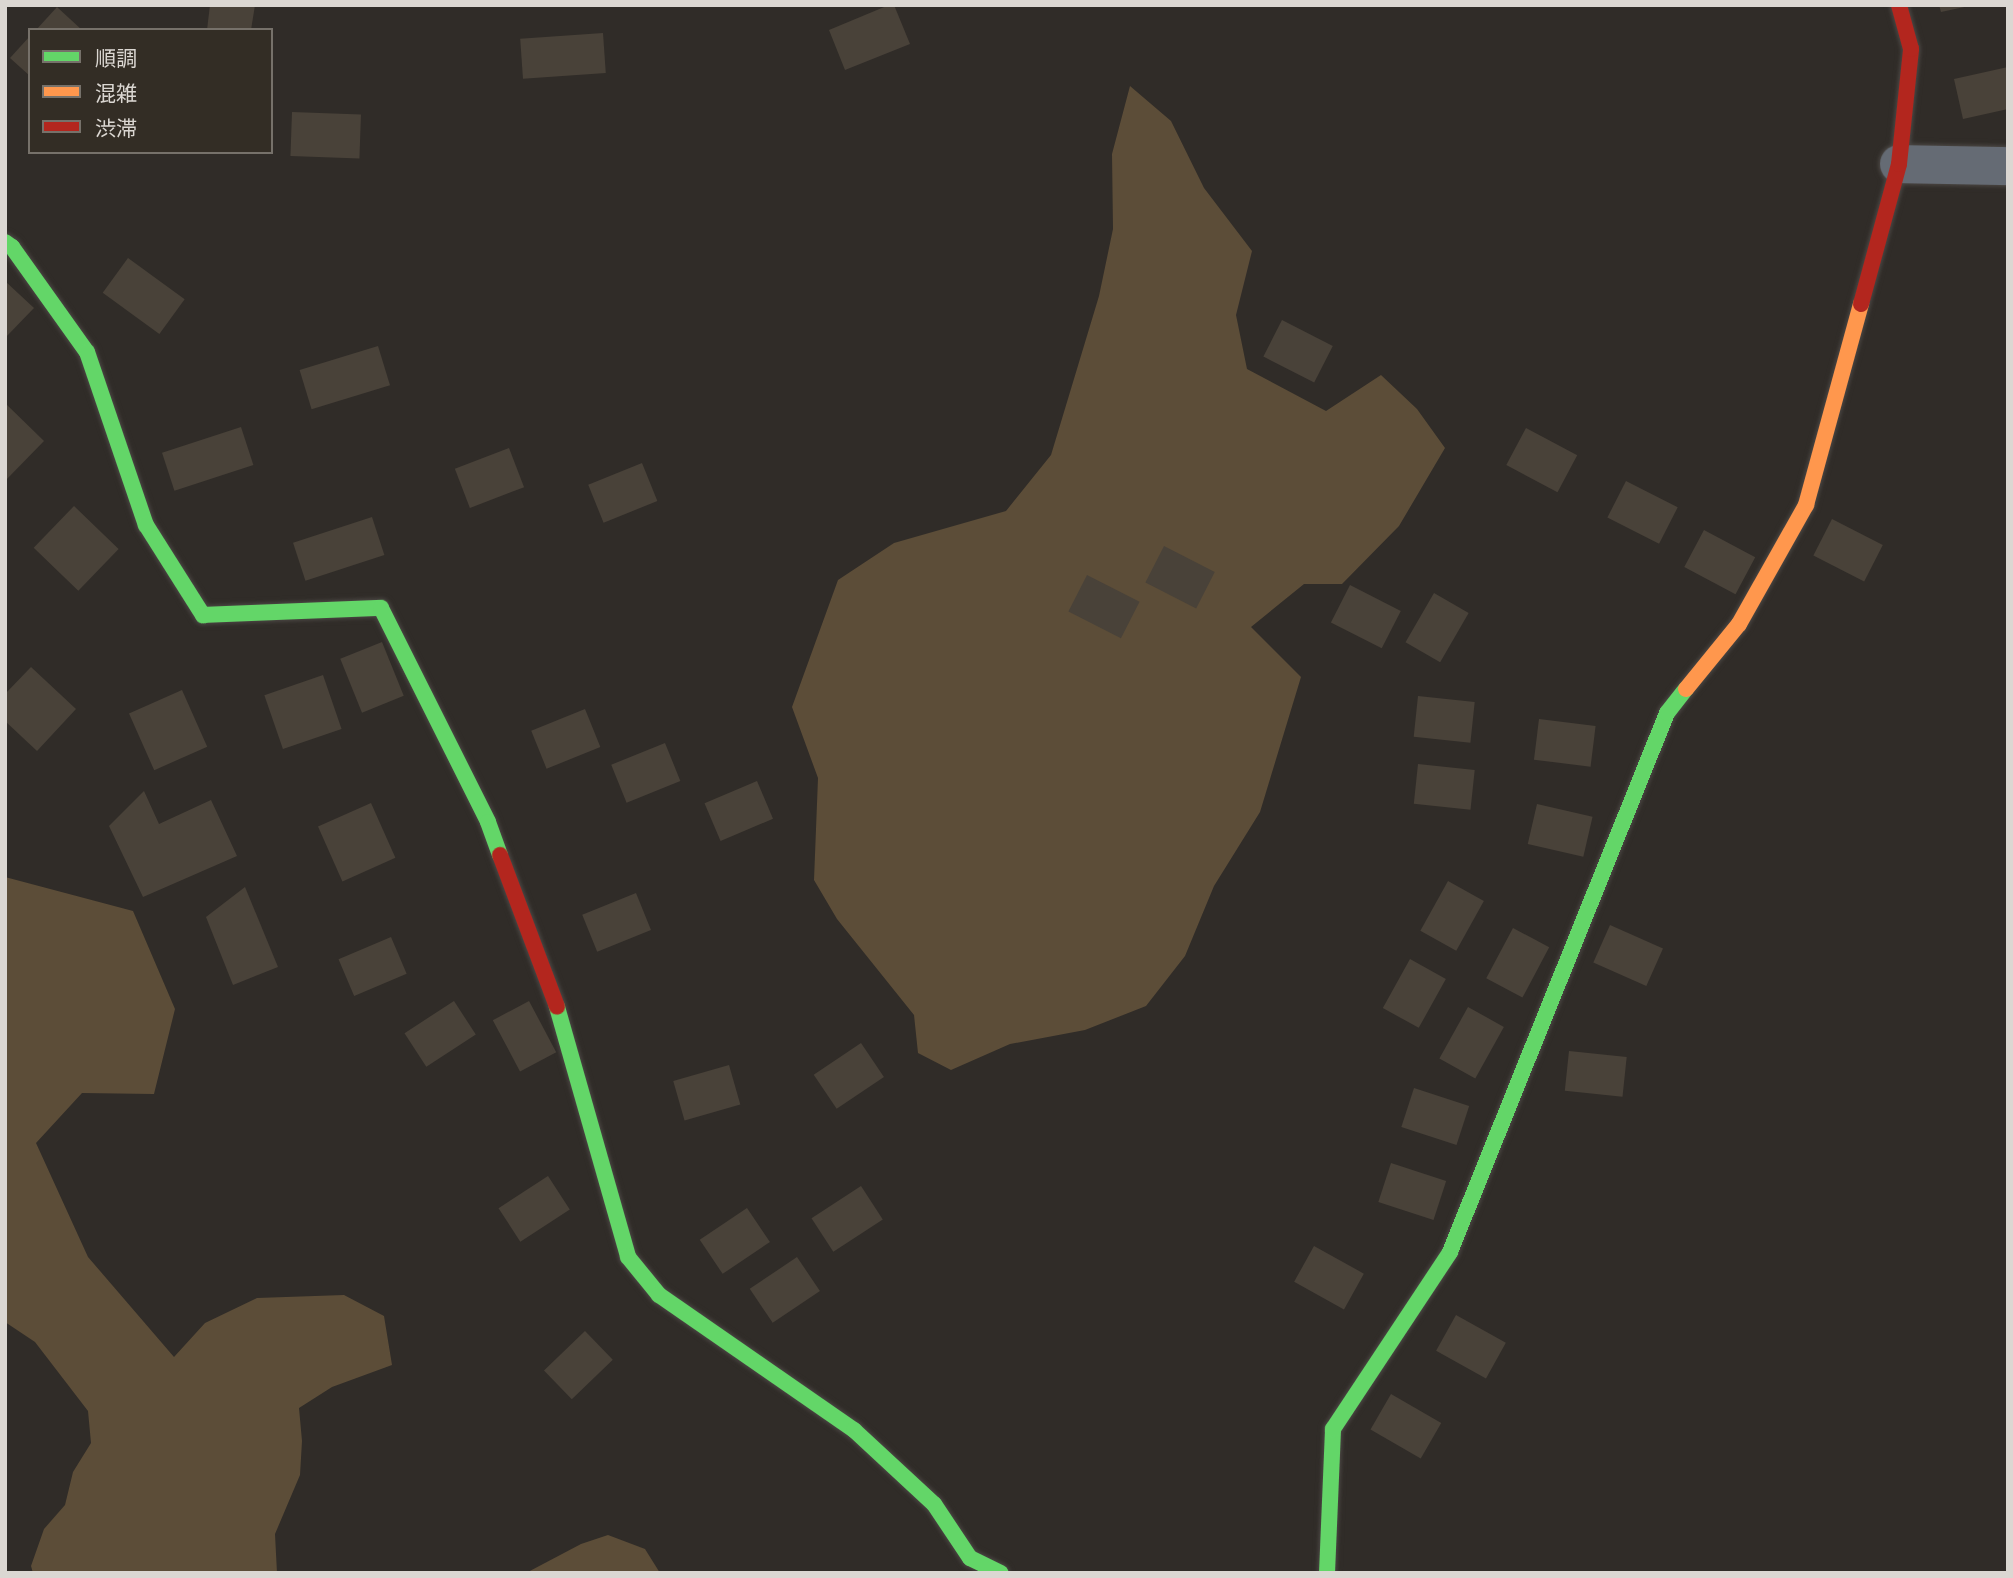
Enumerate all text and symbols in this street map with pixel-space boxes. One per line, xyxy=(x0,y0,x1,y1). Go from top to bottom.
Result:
legend xyxy=(28,28,273,154)
text: 順調 xyxy=(95,46,137,70)
text: 混雑 xyxy=(95,81,137,105)
text: 渋滞 xyxy=(95,116,137,140)

